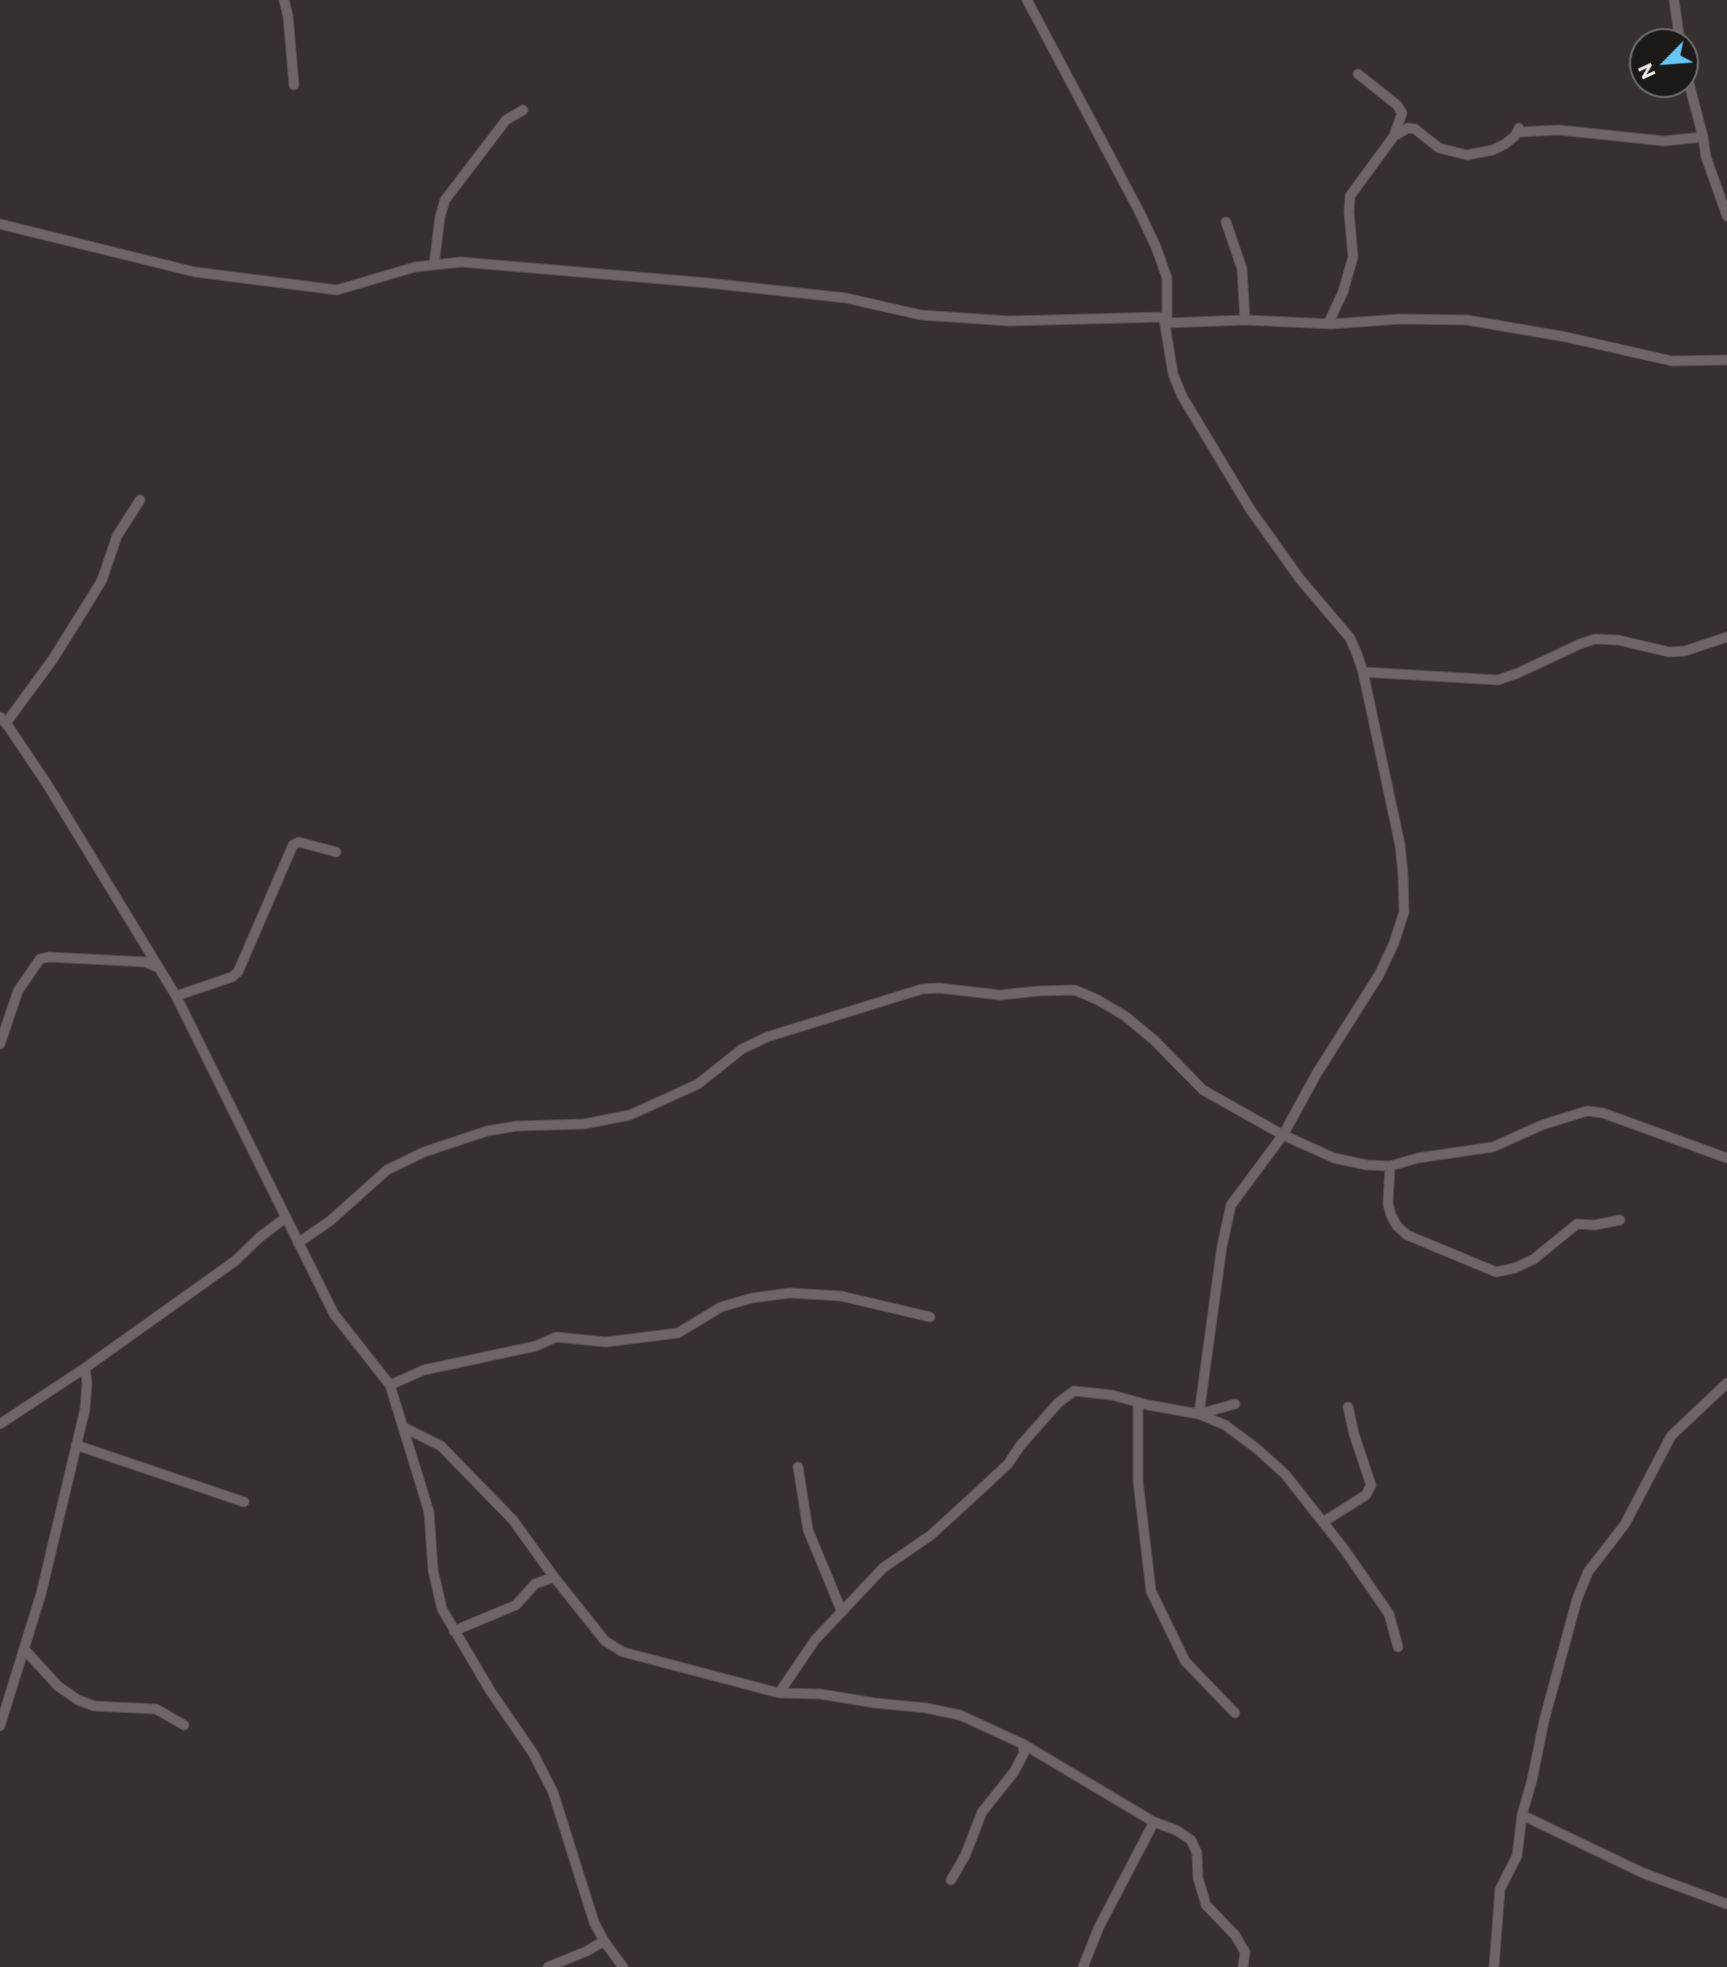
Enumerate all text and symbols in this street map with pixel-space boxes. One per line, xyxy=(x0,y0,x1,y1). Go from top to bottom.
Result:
north arrow xyxy=(1629,28,1699,98)
text: N xyxy=(1633,60,1660,83)

